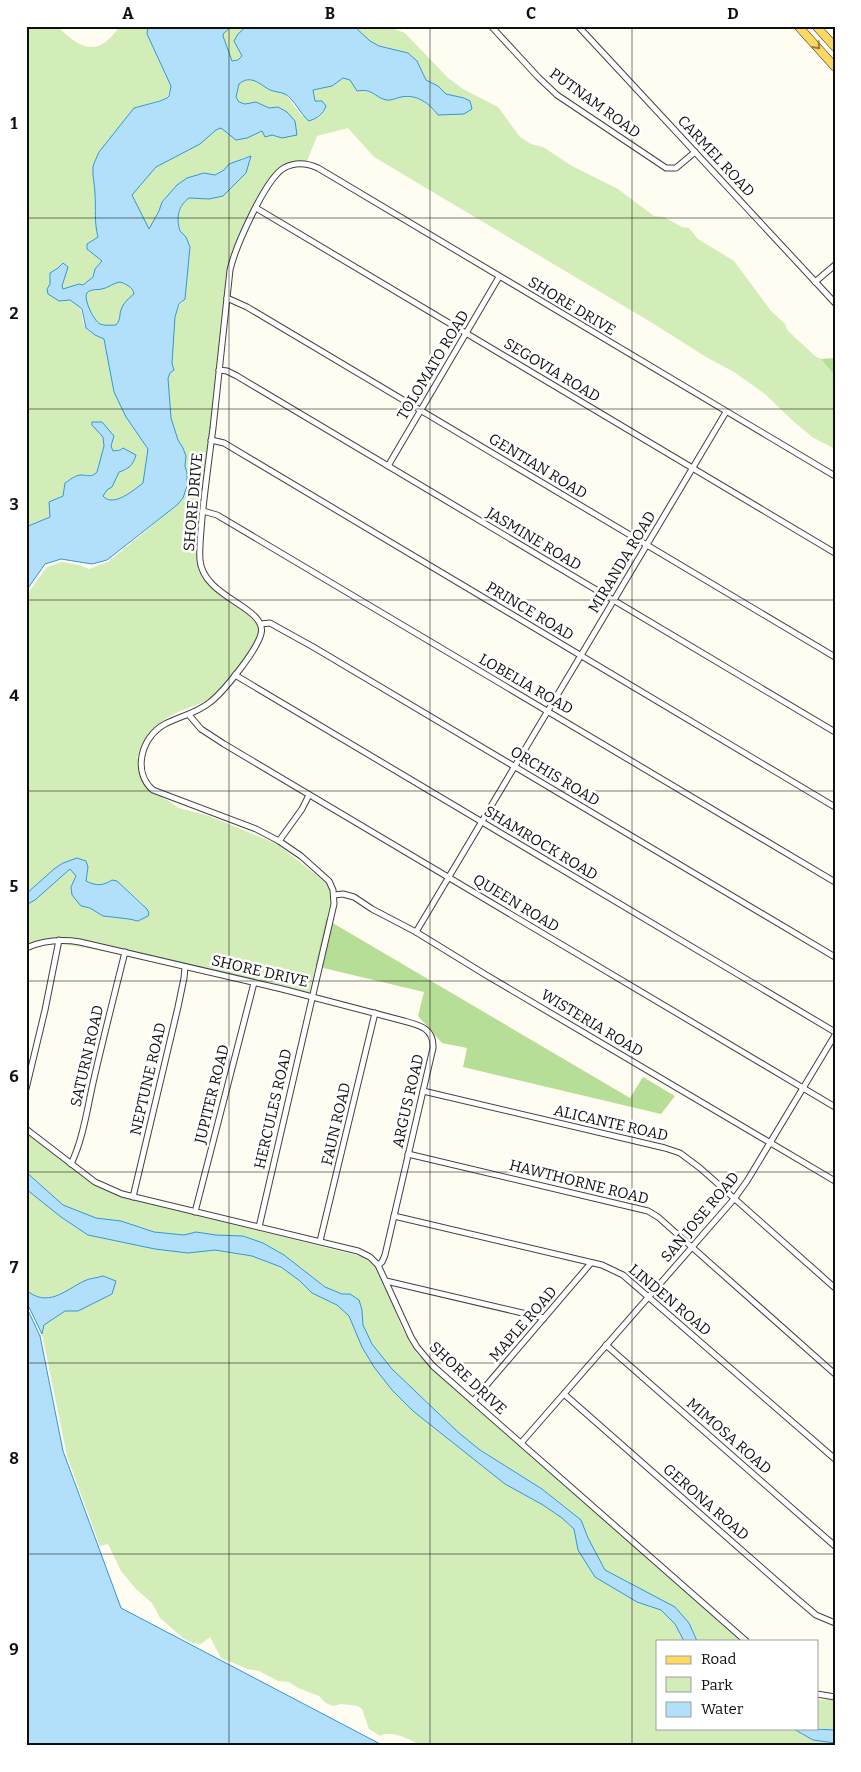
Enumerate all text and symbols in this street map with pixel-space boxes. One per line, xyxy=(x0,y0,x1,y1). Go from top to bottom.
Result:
text: A xyxy=(122,4,134,23)
text: B xyxy=(325,4,335,23)
text: C xyxy=(526,4,536,23)
text: D xyxy=(727,4,739,23)
one-way arrow xyxy=(811,41,820,50)
street label: PUTNAM ROAD xyxy=(546,64,644,142)
street label: CARMEL ROAD xyxy=(674,112,758,200)
text: 1 xyxy=(11,114,18,133)
street label: SHORE DRIVE xyxy=(525,273,619,339)
text: 2 xyxy=(9,304,19,323)
street label: TOLOMATO ROAD xyxy=(393,307,473,423)
street label: SEGOVIA ROAD xyxy=(501,334,603,406)
street label: GENTIAN ROAD xyxy=(486,430,590,502)
street label: SHORE DRIVE xyxy=(180,452,206,552)
text: 3 xyxy=(9,495,19,514)
street label: JASMINE ROAD xyxy=(483,503,585,574)
street label: MIRANDA ROAD xyxy=(584,508,660,616)
street label: PRINCE ROAD xyxy=(483,578,577,644)
street label: LOBELIA ROAD xyxy=(476,650,576,718)
text: 4 xyxy=(9,686,19,705)
street label: ORCHIS ROAD xyxy=(507,742,603,810)
street label: SHAMROCK ROAD xyxy=(481,802,601,884)
street label: QUEEN ROAD xyxy=(470,870,562,936)
text: 5 xyxy=(10,877,19,896)
street label: SHORE DRIVE xyxy=(210,951,310,991)
street label: WISTERIA ROAD xyxy=(538,985,646,1061)
street label: SATURN ROAD xyxy=(67,1003,107,1109)
street label: NEPTUNE ROAD xyxy=(126,1021,170,1137)
street label: JUPITER ROAD xyxy=(191,1043,233,1146)
street label: HERCULES ROAD xyxy=(250,1047,296,1171)
street label: ARGUS ROAD xyxy=(388,1052,428,1150)
text: 6 xyxy=(9,1067,19,1086)
street label: FAUN ROAD xyxy=(318,1081,354,1167)
street label: ALICANTE ROAD xyxy=(552,1101,670,1145)
street label: HAWTHORNE ROAD xyxy=(508,1156,650,1208)
street label: SAN JOSE ROAD xyxy=(657,1168,743,1266)
text: 7 xyxy=(10,1258,19,1277)
street label: LINDEN ROAD xyxy=(625,1260,715,1340)
street label: MAPLE ROAD xyxy=(485,1283,561,1365)
street label: SHORE DRIVE xyxy=(426,1338,510,1418)
street label: MIMOSA ROAD xyxy=(683,1394,775,1478)
text: 8 xyxy=(9,1449,19,1468)
street label: GERONA ROAD xyxy=(659,1460,753,1544)
text: 9 xyxy=(9,1640,19,1659)
legend xyxy=(656,1640,818,1730)
text: Road xyxy=(701,1650,736,1668)
text: Park xyxy=(701,1676,733,1694)
text: Water xyxy=(701,1700,744,1718)

